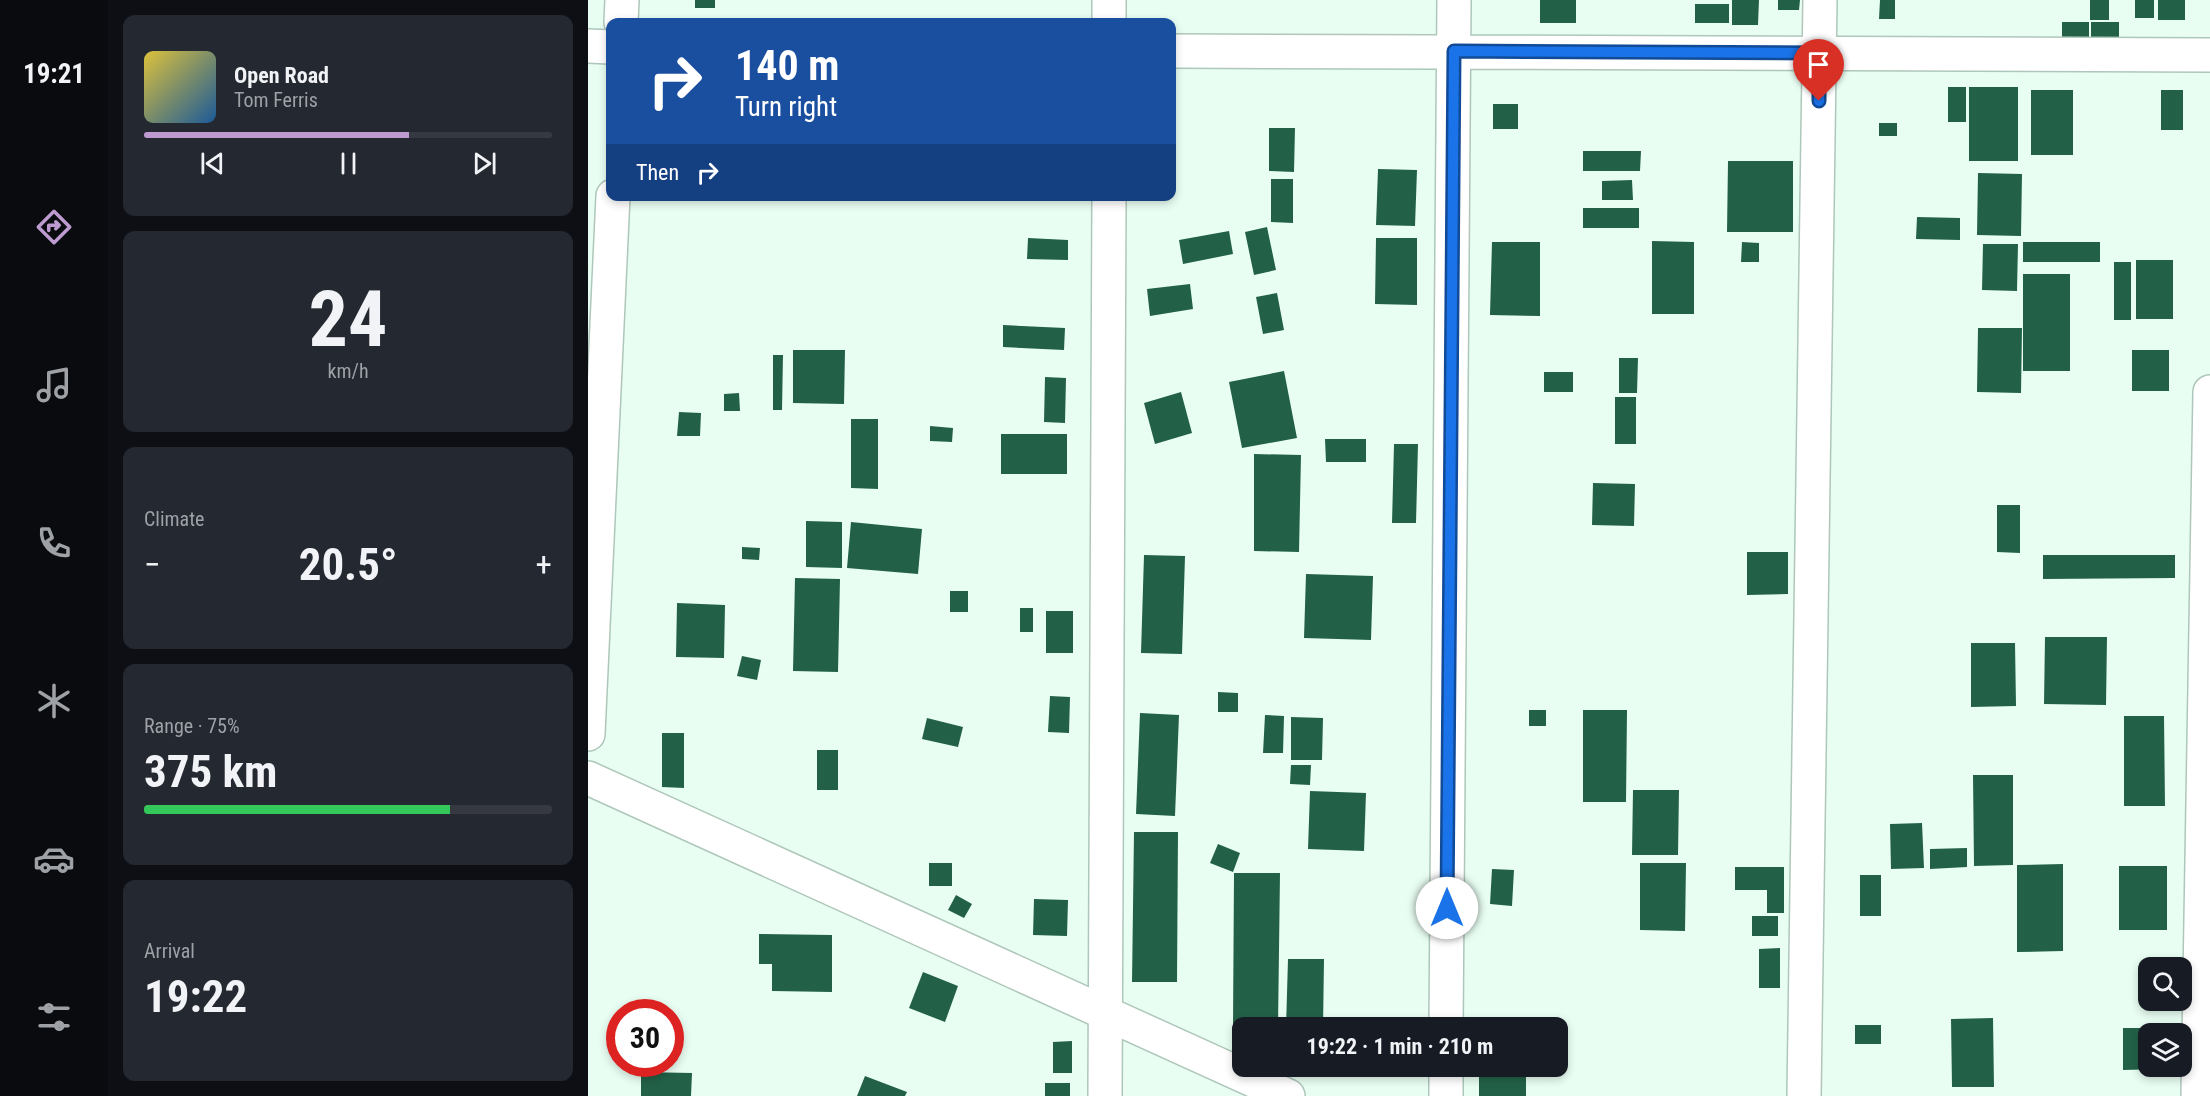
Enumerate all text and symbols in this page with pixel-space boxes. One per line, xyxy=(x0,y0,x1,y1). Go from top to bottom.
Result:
pin xyxy=(1793,39,1844,101)
text: 140 m xyxy=(735,41,840,90)
icon: right xyxy=(636,42,714,120)
icon: arrive xyxy=(1802,48,1835,81)
text: 19:21 xyxy=(23,58,85,90)
text: Open Road xyxy=(234,63,329,88)
text: Tom Ferris xyxy=(234,88,318,112)
text: Turn right xyxy=(735,91,837,123)
icon: previous xyxy=(196,147,229,180)
icon: pause xyxy=(332,147,365,180)
icon: next xyxy=(468,147,501,180)
icon: right xyxy=(691,156,724,189)
text: Then xyxy=(636,160,679,185)
icon: directions xyxy=(33,206,75,248)
text: 24 xyxy=(309,274,387,365)
text: km/h xyxy=(327,359,369,383)
icon: music xyxy=(33,364,75,406)
text: Climate xyxy=(144,507,204,531)
icon: phone xyxy=(33,522,75,564)
text: 20.5° xyxy=(299,538,397,591)
text: − xyxy=(144,545,161,584)
text: + xyxy=(536,545,552,584)
icon: climate xyxy=(33,680,75,722)
text: Range · 75% xyxy=(144,714,240,738)
text: 375 km xyxy=(144,745,277,798)
icon: car xyxy=(33,838,75,880)
position arrow xyxy=(1415,876,1479,940)
text: Arrival xyxy=(144,939,195,963)
map controls xyxy=(2138,957,2192,1077)
button: search xyxy=(2138,957,2192,1011)
text: 19:22 xyxy=(144,970,247,1023)
icon: filters xyxy=(33,996,75,1038)
speed limit sign: 30 xyxy=(606,999,684,1077)
button: layers xyxy=(2138,1023,2192,1077)
text: 19:22 · 1 min · 210 m xyxy=(1307,1034,1493,1059)

